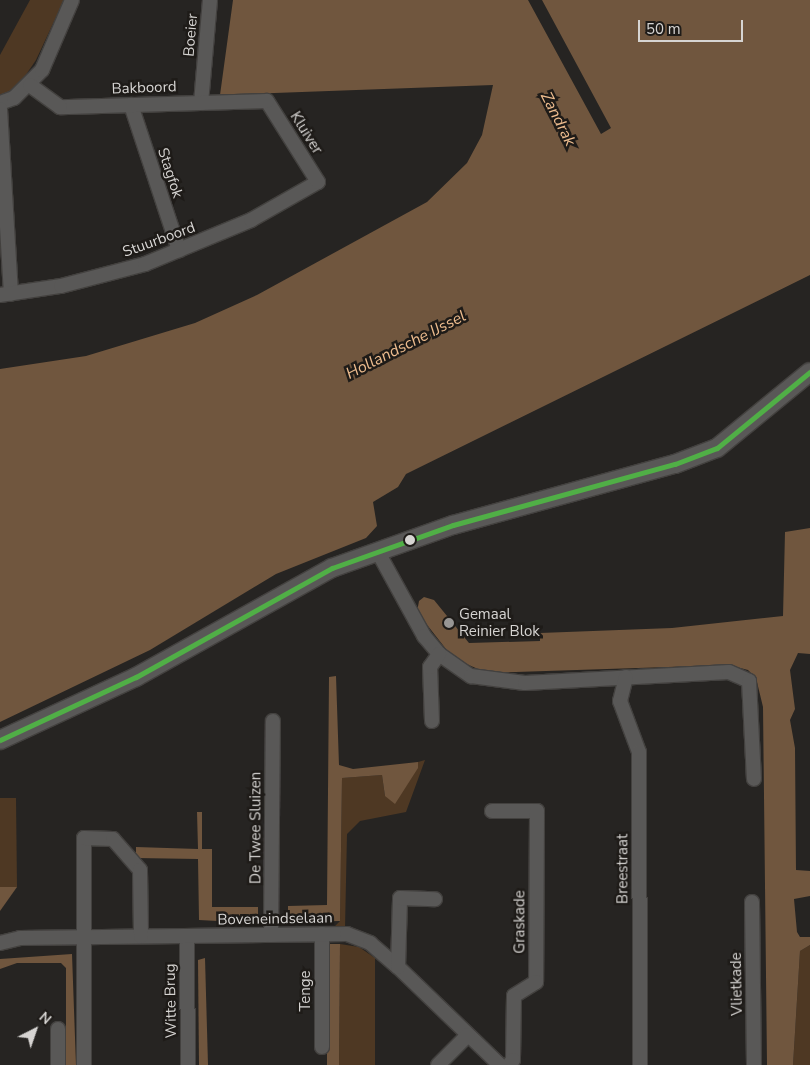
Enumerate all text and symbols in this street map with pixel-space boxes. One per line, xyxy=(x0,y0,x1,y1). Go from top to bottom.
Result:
scale bar xyxy=(640,10,745,42)
street label: Boeier xyxy=(180,13,202,57)
text: 50 m xyxy=(646,19,681,39)
street label: Bakboord xyxy=(111,78,177,98)
water label: Zandrak xyxy=(536,89,580,149)
street label: Kluiver xyxy=(286,108,326,158)
street label: Stagfok xyxy=(153,146,187,200)
street label: Stuurboord xyxy=(120,219,198,261)
water label: Hollandsche IJssel xyxy=(343,306,469,384)
unlabelled marker xyxy=(405,535,415,545)
place label: Gemaal Reinier Blok xyxy=(459,605,540,640)
marker: Gemaal Reinier Blok xyxy=(443,617,455,629)
street label: De Twee Sluizen xyxy=(247,772,265,884)
street label: Breestraat xyxy=(614,834,632,904)
street label: Graskade xyxy=(511,890,529,954)
street label: Boveneindselaan xyxy=(217,909,333,929)
street label: Vlietkade xyxy=(727,952,747,1016)
street label: Witte Brug xyxy=(161,963,181,1039)
street label: Tenge xyxy=(297,970,315,1012)
north arrow xyxy=(10,1005,60,1055)
text: N xyxy=(35,1008,55,1029)

